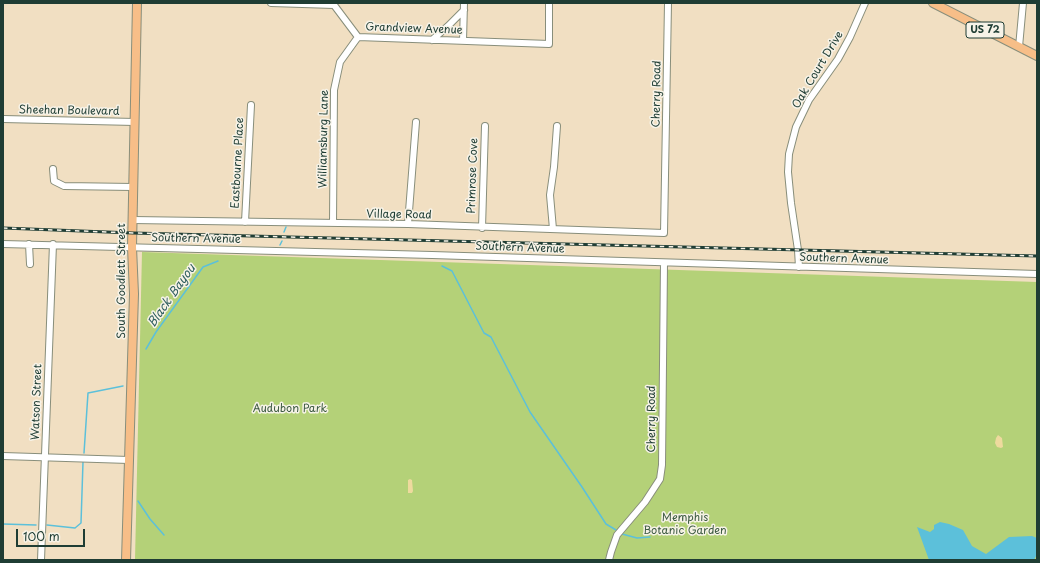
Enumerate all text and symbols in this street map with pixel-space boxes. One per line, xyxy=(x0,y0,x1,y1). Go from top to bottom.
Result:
street label: Grandview Avenue xyxy=(365,21,463,37)
road number: US 72 xyxy=(966,22,1004,38)
street label: Oak Court Drive xyxy=(790,29,846,111)
street label: Cherry Road xyxy=(650,60,664,128)
street label: Williamsburg Lane xyxy=(317,90,331,188)
street label: Sheehan Boulevard xyxy=(18,104,120,118)
street label: Eastbourne Place xyxy=(229,117,247,209)
street label: Primrose Cove xyxy=(465,138,481,214)
street label: Village Road xyxy=(366,208,432,222)
street label: South Goodlett Street xyxy=(115,223,129,339)
street label: Southern Avenue xyxy=(151,232,241,246)
street label: Southern Avenue xyxy=(475,240,565,256)
street label: Southern Avenue xyxy=(799,251,889,267)
water label: Black Bayou xyxy=(145,262,199,330)
street label: Watson Street xyxy=(29,364,45,440)
street label: Cherry Road xyxy=(645,386,659,452)
park label: Audubon Park xyxy=(253,402,327,416)
park label: Memphis Botanic Garden xyxy=(643,511,727,537)
scale bar xyxy=(18,521,87,547)
text: 100 m xyxy=(23,527,60,545)

